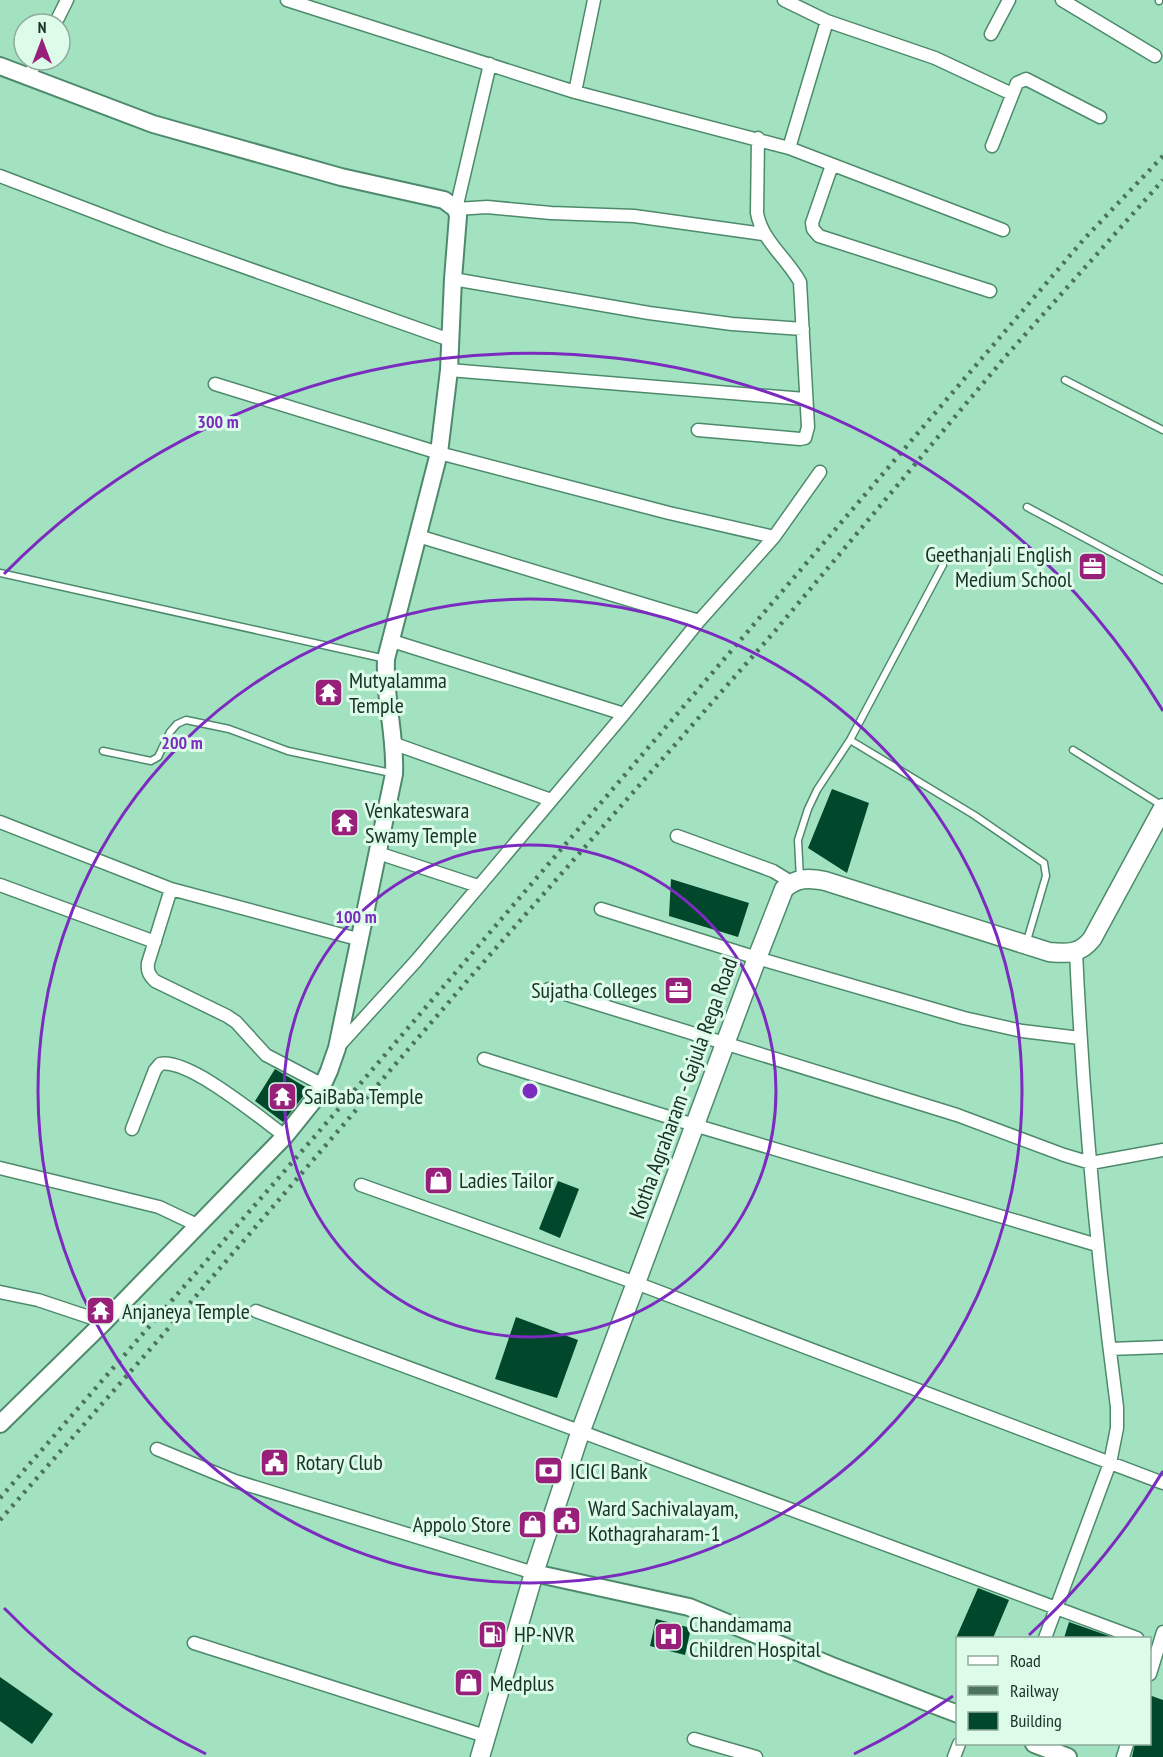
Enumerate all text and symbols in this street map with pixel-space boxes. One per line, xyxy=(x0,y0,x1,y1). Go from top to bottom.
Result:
north arrow xyxy=(12,12,72,72)
text: N xyxy=(38,17,46,37)
text: 300 m xyxy=(197,410,239,433)
place label: Geethanjali English Medium School xyxy=(925,540,1073,593)
office icon: Geethanjali English Medium School xyxy=(1077,551,1109,583)
place label: Mutyalamma Temple xyxy=(349,666,447,719)
temple icon: Mutyalamma Temple xyxy=(312,677,344,709)
text: 200 m xyxy=(161,731,203,754)
place label: Venkateswara Swamy Temple xyxy=(364,796,477,849)
temple icon: Venkateswara Swamy Temple xyxy=(328,807,360,839)
text: 100 m xyxy=(335,905,377,928)
street label: Kotha Agraharam - Gajula Rega Road xyxy=(623,954,743,1222)
office icon: Sujatha Colleges xyxy=(662,974,694,1006)
place label: Sujatha Colleges xyxy=(531,976,657,1004)
temple icon: SaiBaba Temple xyxy=(267,1080,299,1112)
centre of rings xyxy=(520,1081,540,1101)
place label: SaiBaba Temple xyxy=(304,1082,423,1110)
shop icon: Ladies Tailor xyxy=(422,1164,454,1196)
place label: Ladies Tailor xyxy=(459,1166,554,1194)
temple icon: Anjaneya Temple xyxy=(85,1295,117,1327)
place label: Anjaneya Temple xyxy=(122,1297,250,1325)
public building icon: Rotary Club xyxy=(259,1446,291,1478)
place label: Rotary Club xyxy=(296,1448,383,1476)
bank icon: ICICI Bank xyxy=(533,1455,565,1487)
place label: ICICI Bank xyxy=(570,1457,648,1485)
place label: Ward Sachivalayam, Kothagraharam-1 xyxy=(588,1494,738,1547)
public building icon: Ward Sachivalayam, Kothagraharam-1 xyxy=(551,1505,583,1537)
shop icon: Appolo Store xyxy=(516,1508,548,1540)
place label: Appolo Store xyxy=(413,1510,511,1538)
place label: Chandamama Children Hospital xyxy=(689,1610,822,1663)
fuel station icon: HP-NVR xyxy=(477,1618,509,1650)
place label: HP-NVR xyxy=(514,1620,575,1648)
hospital icon: Chandamama Children Hospital xyxy=(652,1621,684,1653)
legend xyxy=(956,1637,1151,1745)
text: Road xyxy=(1010,1649,1041,1672)
shop icon: Medplus xyxy=(453,1667,485,1699)
place label: Medplus xyxy=(490,1669,554,1697)
text: Railway xyxy=(1010,1679,1059,1702)
text: Building xyxy=(1010,1709,1062,1732)

